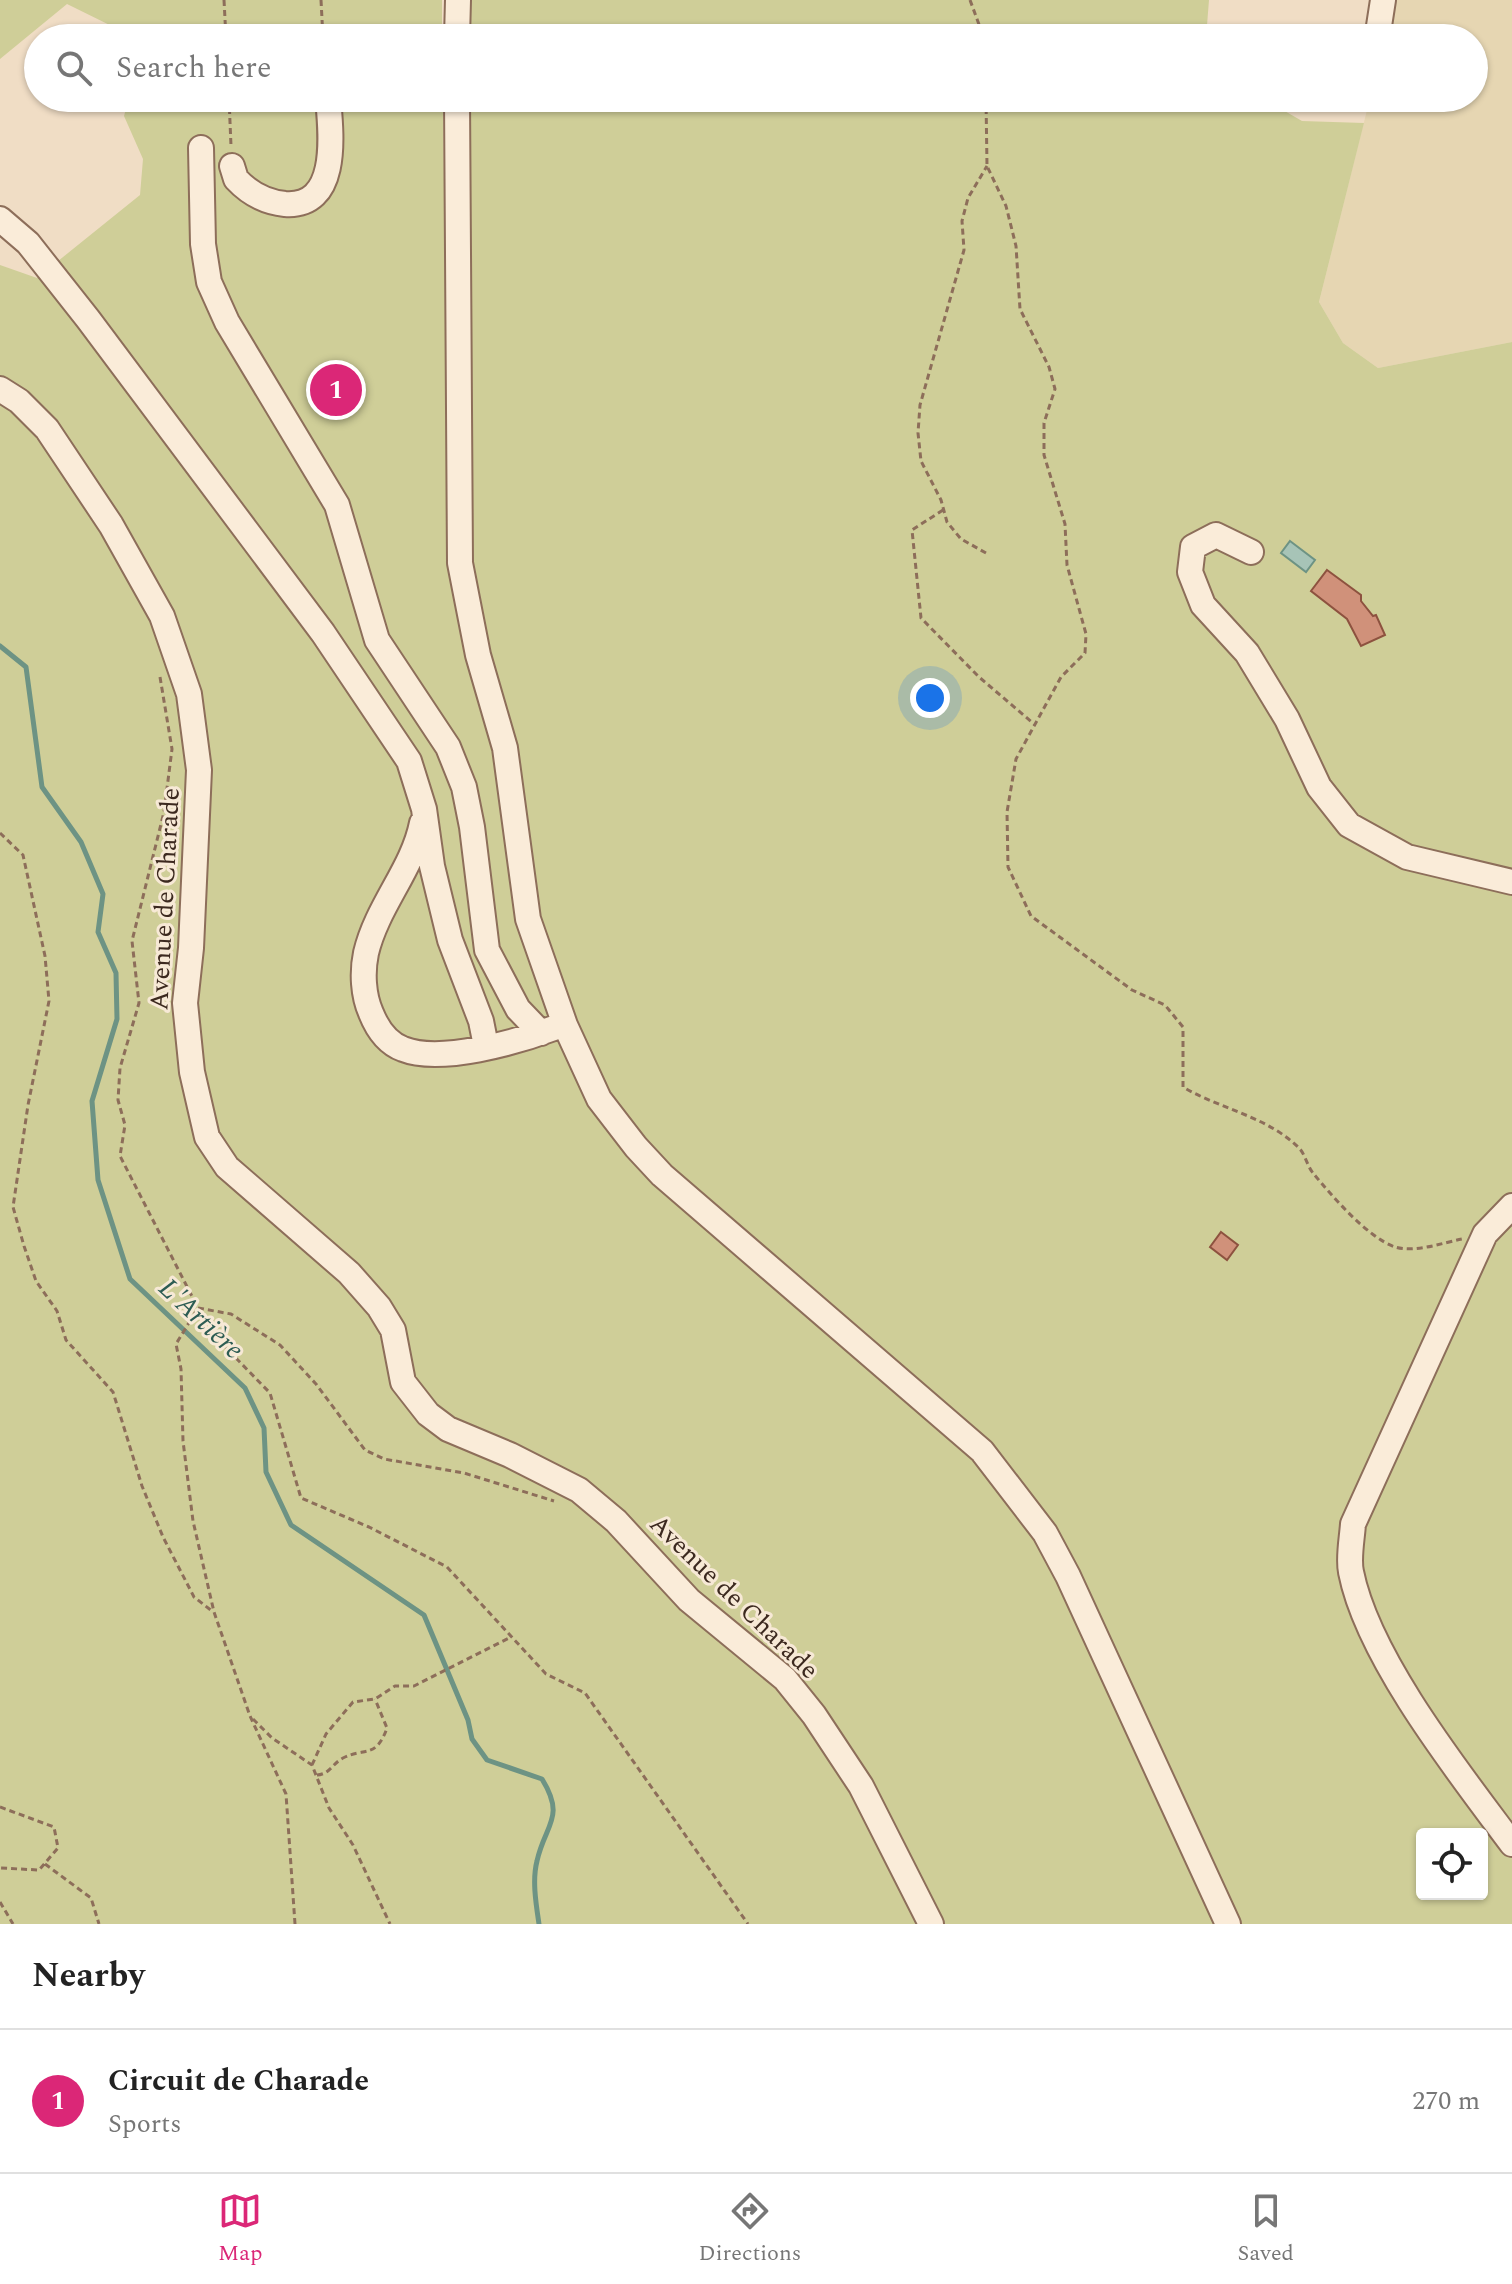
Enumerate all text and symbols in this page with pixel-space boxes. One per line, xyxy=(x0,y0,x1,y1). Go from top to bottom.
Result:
search box xyxy=(24,24,1488,112)
text: Search here xyxy=(116,45,272,91)
icon: search xyxy=(52,46,96,90)
pin: 1 xyxy=(310,360,362,420)
your location xyxy=(910,678,950,718)
street label: Avenue de Charade xyxy=(139,787,191,1011)
water label: L'Artière xyxy=(148,1268,254,1370)
street label: Avenue de Charade xyxy=(640,1505,828,1689)
map controls xyxy=(1416,1828,1488,1900)
button: locate xyxy=(1416,1828,1488,1900)
text: Nearby xyxy=(32,1950,145,2002)
text: Circuit de Charade xyxy=(108,2058,369,2104)
text: 1 xyxy=(51,2081,65,2121)
text: 270 m xyxy=(1412,2081,1480,2121)
text: Sports xyxy=(108,2104,181,2144)
tab: Map xyxy=(218,2189,262,2270)
tab: Directions xyxy=(699,2189,801,2270)
tab: Saved xyxy=(1237,2189,1294,2270)

